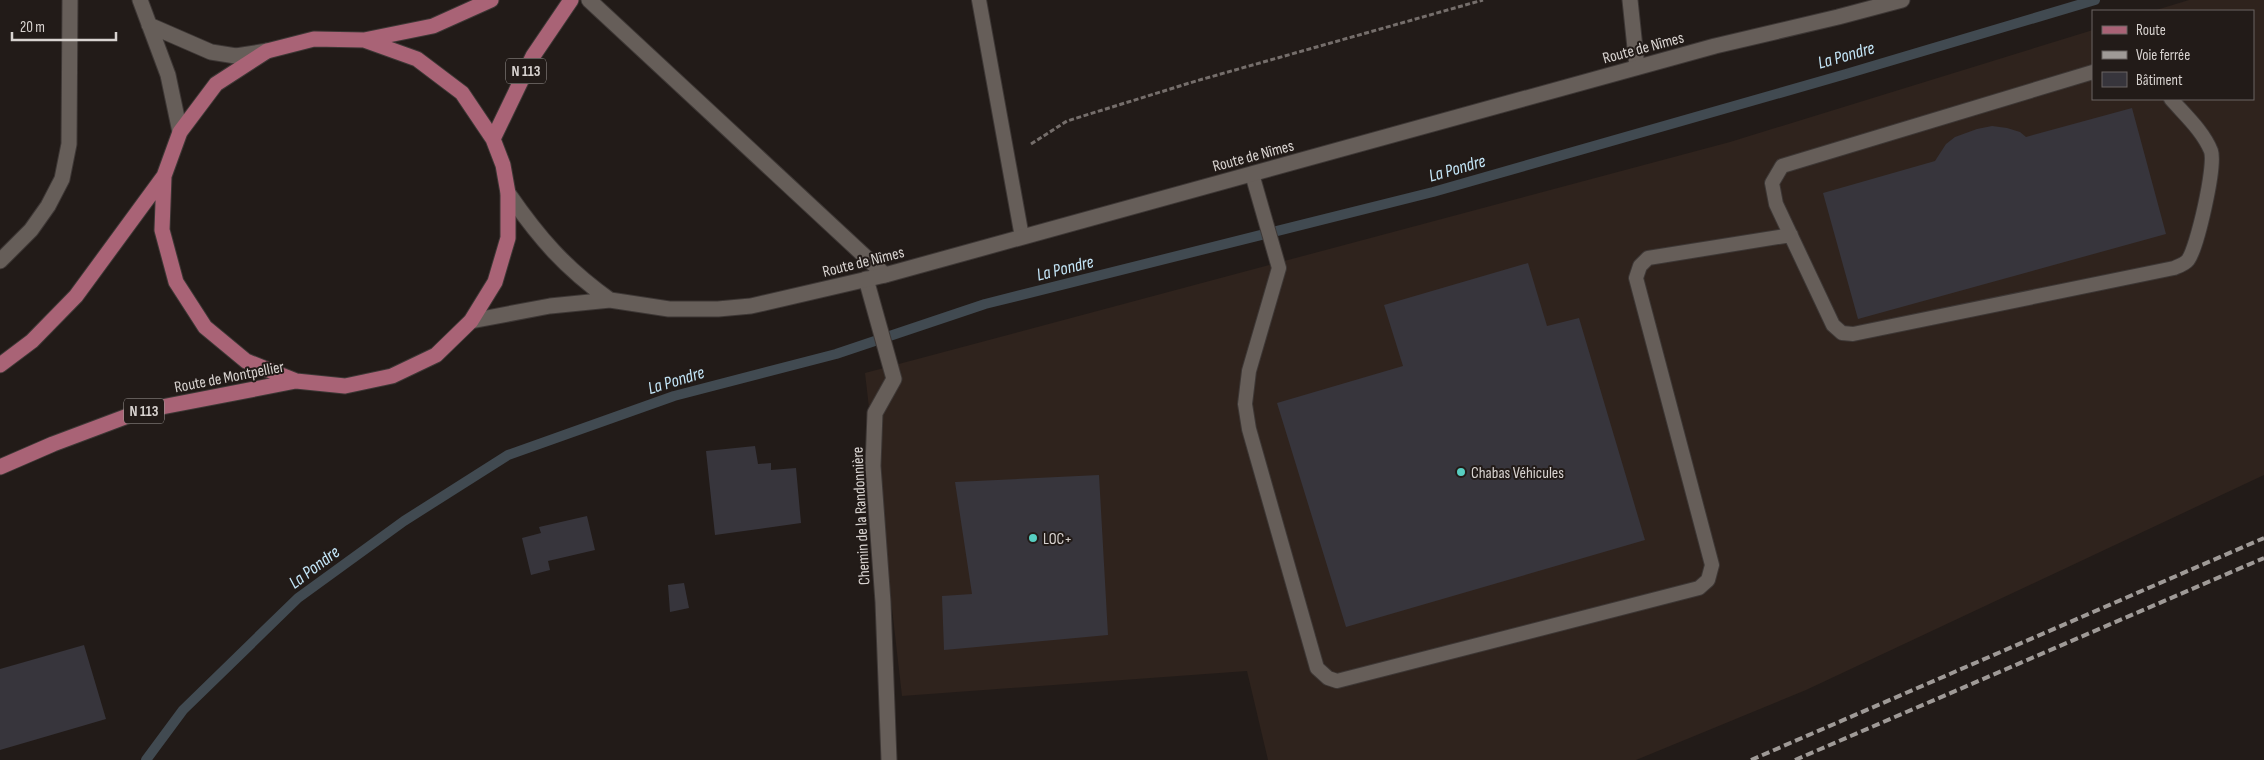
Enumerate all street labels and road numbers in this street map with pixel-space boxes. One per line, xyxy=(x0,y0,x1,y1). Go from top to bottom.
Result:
street label: Route de Nîmes xyxy=(1601,28,1686,68)
road number: N 113 xyxy=(506,58,546,84)
street label: Route de Nîmes xyxy=(1211,136,1296,176)
street label: Route de Nîmes xyxy=(821,243,906,282)
street label: Route de Montpellier xyxy=(173,357,286,397)
road number: N 113 xyxy=(124,398,164,424)
street label: Chemin de la Randonnière xyxy=(848,446,875,586)

